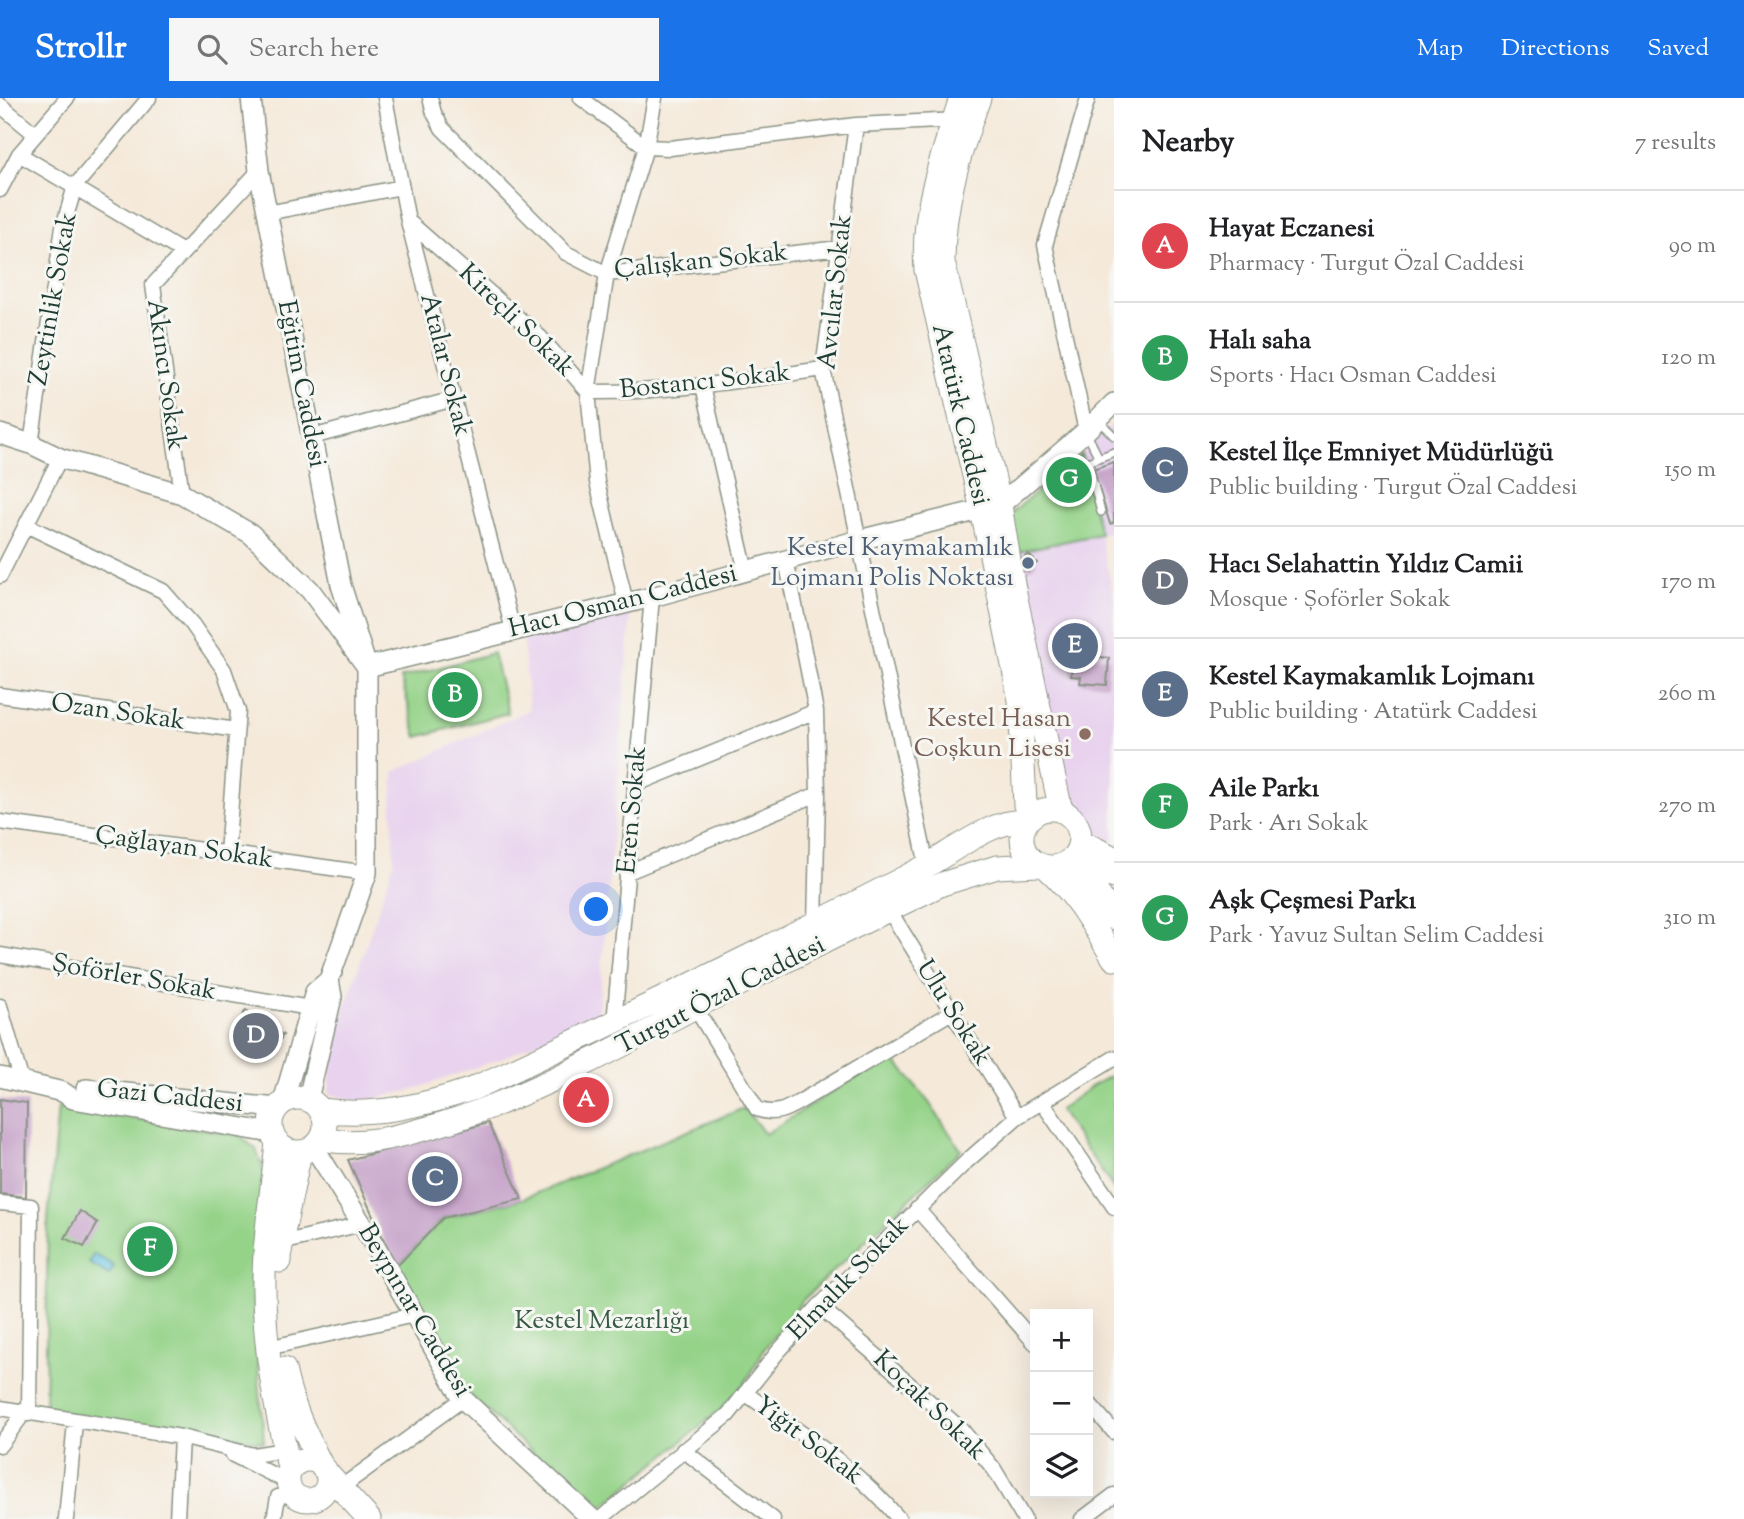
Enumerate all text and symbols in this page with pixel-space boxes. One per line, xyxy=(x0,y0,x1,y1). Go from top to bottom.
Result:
search box xyxy=(169,18,659,81)
text: Strollr xyxy=(35,25,127,73)
icon: search xyxy=(193,30,231,68)
text: Search here xyxy=(249,31,379,68)
text: Map xyxy=(1417,32,1463,66)
text: Directions xyxy=(1501,32,1609,66)
text: Saved xyxy=(1647,32,1709,66)
text: Nearby xyxy=(1142,122,1234,165)
text: 7 results xyxy=(1635,127,1716,160)
street label: Zeytinlik Sokak xyxy=(21,210,87,388)
text: Hayat Eczanesi xyxy=(1209,211,1374,248)
street label: Avcılar Sokak xyxy=(809,213,863,371)
text: A xyxy=(1156,230,1174,263)
text: 90 m xyxy=(1669,230,1716,263)
street label: Çalışkan Sokak xyxy=(612,234,790,290)
text: Pharmacy · Turgut Özal Caddesi xyxy=(1209,248,1524,281)
street label: Kireçli Sokak xyxy=(449,256,583,386)
street label: Atalar Sokak xyxy=(409,290,481,440)
street label: Akıncı Sokak xyxy=(136,297,194,453)
street label: Eğitim Caddesi xyxy=(267,297,335,471)
street label: Atatürk Caddesi xyxy=(921,320,999,510)
text: Halı saha xyxy=(1209,323,1311,360)
text: B xyxy=(1158,342,1172,375)
text: 120 m xyxy=(1661,342,1716,375)
street label: Bostancı Sokak xyxy=(618,355,792,409)
text: Sports · Hacı Osman Caddesi xyxy=(1209,360,1497,393)
text: Kestel İlçe Emniyet Müdürlüğü xyxy=(1209,435,1553,472)
pin: G xyxy=(1046,454,1092,506)
text: C xyxy=(1156,454,1174,487)
text: 150 m xyxy=(1664,454,1716,487)
text: Public building · Turgut Özal Caddesi xyxy=(1209,472,1577,505)
place label: Kestel Kaymakamlık Lojmanı Polis Noktası xyxy=(770,530,1014,597)
text: Hacı Selahattin Yıldız Camii xyxy=(1209,547,1523,584)
marker: Kestel Kaymakamlık Lojmanı Polis Noktası xyxy=(1020,555,1036,571)
street label: Hacı Osman Caddesi xyxy=(505,556,741,648)
text: D xyxy=(1156,566,1174,599)
text: 170 m xyxy=(1661,566,1716,599)
text: Mosque · Şoförler Sokak xyxy=(1209,584,1451,617)
pin: E xyxy=(1052,620,1098,672)
text: Kestel Kaymakamlık Lojmanı xyxy=(1209,659,1535,696)
pin: B xyxy=(432,669,478,721)
text: E xyxy=(1158,678,1172,711)
text: 260 m xyxy=(1658,678,1716,711)
street label: Ozan Sokak xyxy=(49,685,187,741)
text: Public building · Atatürk Caddesi xyxy=(1209,696,1538,729)
place label: Kestel Hasan Coşkun Lisesi xyxy=(914,701,1071,768)
marker: Kestel Hasan Coşkun Lisesi xyxy=(1077,726,1093,742)
street label: Eren Sokak xyxy=(609,744,657,876)
text: Aile Parkı xyxy=(1209,771,1319,808)
text: F xyxy=(1159,790,1171,823)
text: 270 m xyxy=(1658,790,1716,823)
text: Park · Arı Sokak xyxy=(1209,808,1369,841)
street label: Çağlayan Sokak xyxy=(93,817,275,879)
text: Aşk Çeşmesi Parkı xyxy=(1209,883,1416,920)
your location xyxy=(579,892,613,926)
text: G xyxy=(1156,902,1174,935)
text: 310 m xyxy=(1663,902,1716,935)
text: Park · Yavuz Sultan Selim Caddesi xyxy=(1209,920,1544,953)
street label: Turgut Özal Caddesi xyxy=(610,927,832,1065)
street label: Şoförler Sokak xyxy=(49,945,219,1011)
street label: Ulu Sokak xyxy=(906,953,1000,1073)
pin: D xyxy=(233,1010,279,1062)
street label: Gazi Caddesi xyxy=(95,1071,245,1123)
pin: A xyxy=(563,1074,609,1126)
pin: C xyxy=(412,1153,458,1205)
street label: Elmalık Sokak xyxy=(780,1208,918,1350)
street label: Beypınar Caddesi xyxy=(348,1217,480,1405)
pin: F xyxy=(127,1223,173,1275)
park label: Kestel Mezarlığı xyxy=(515,1303,689,1340)
map controls xyxy=(1030,1309,1093,1498)
button: + xyxy=(1030,1309,1093,1372)
street label: Koçak Sokak xyxy=(864,1342,994,1470)
button: − xyxy=(1030,1372,1093,1435)
street label: Yiğit Sokak xyxy=(746,1388,870,1494)
button: layers xyxy=(1030,1435,1093,1498)

